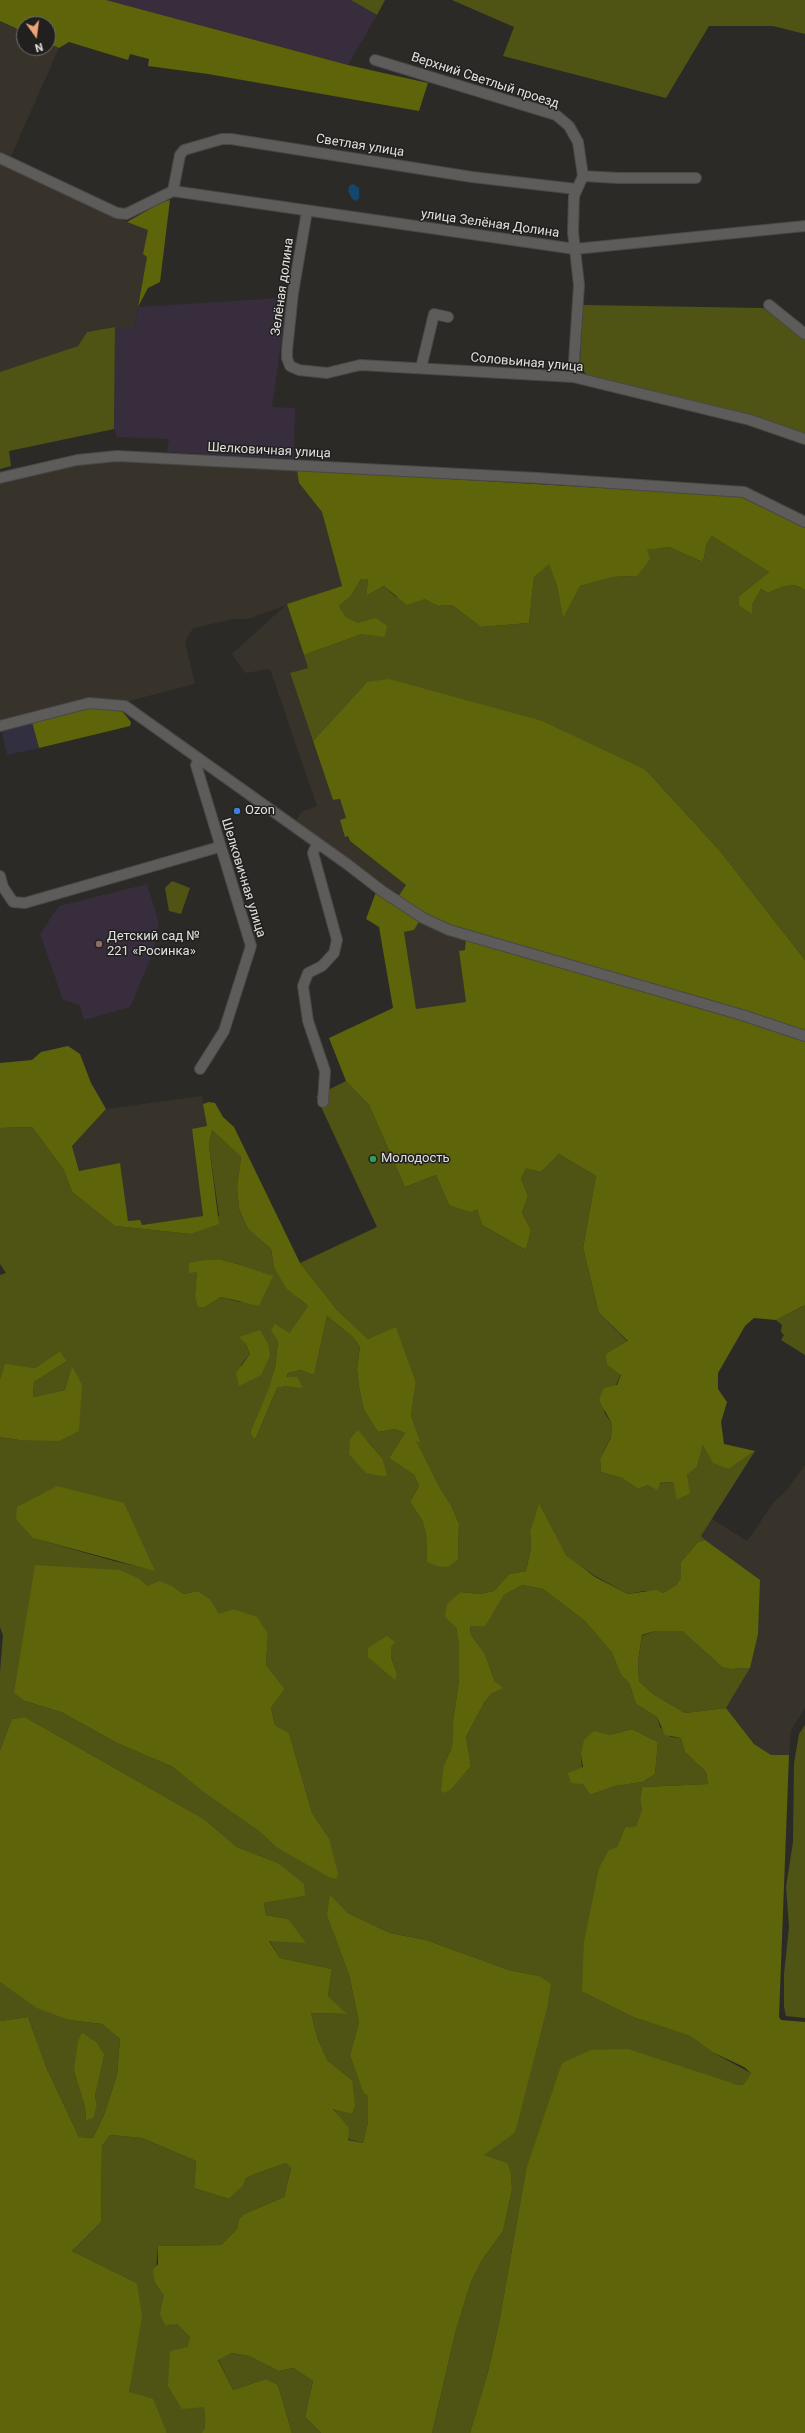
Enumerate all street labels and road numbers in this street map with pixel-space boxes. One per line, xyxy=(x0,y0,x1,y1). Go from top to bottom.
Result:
street label: Верхний Светлый проезд xyxy=(409,50,561,112)
street label: Светлая улица xyxy=(315,131,405,161)
street label: улица Зелёная Долина xyxy=(420,207,560,241)
street label: Зелёная долина xyxy=(268,237,298,337)
street label: Соловьиная улица xyxy=(470,350,584,376)
street label: Шелковичная улица xyxy=(207,440,331,462)
street label: Шелковичная улица xyxy=(217,817,269,939)

